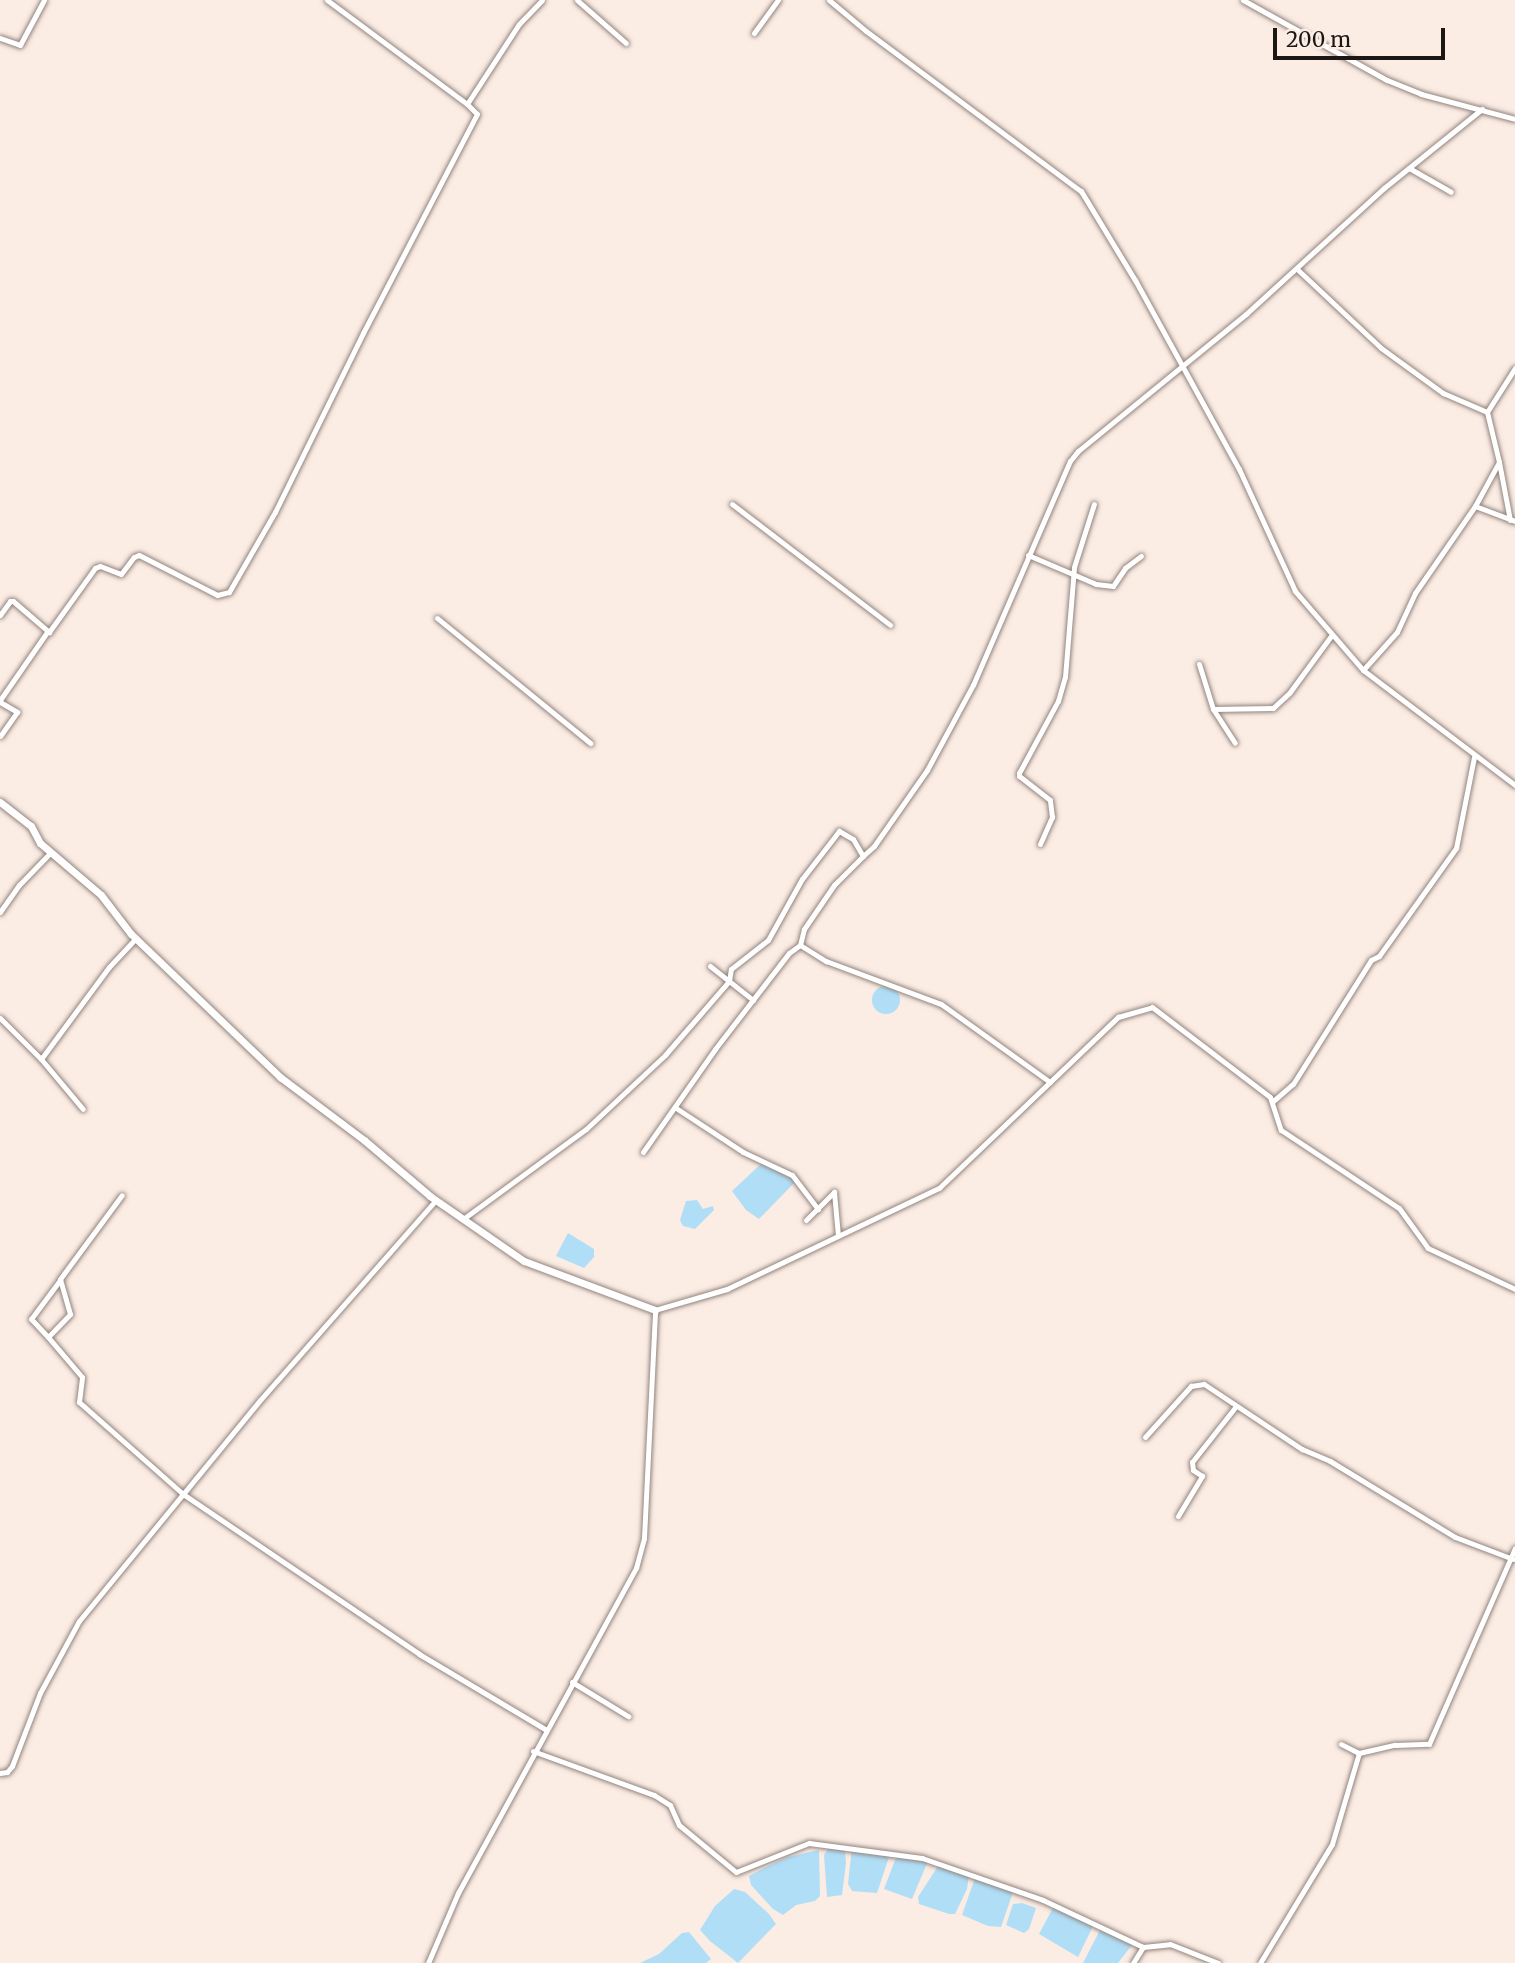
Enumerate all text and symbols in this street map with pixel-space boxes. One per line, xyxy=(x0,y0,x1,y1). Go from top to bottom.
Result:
scale bar xyxy=(1277,14,1448,58)
text: 200 m xyxy=(1286,26,1351,53)

